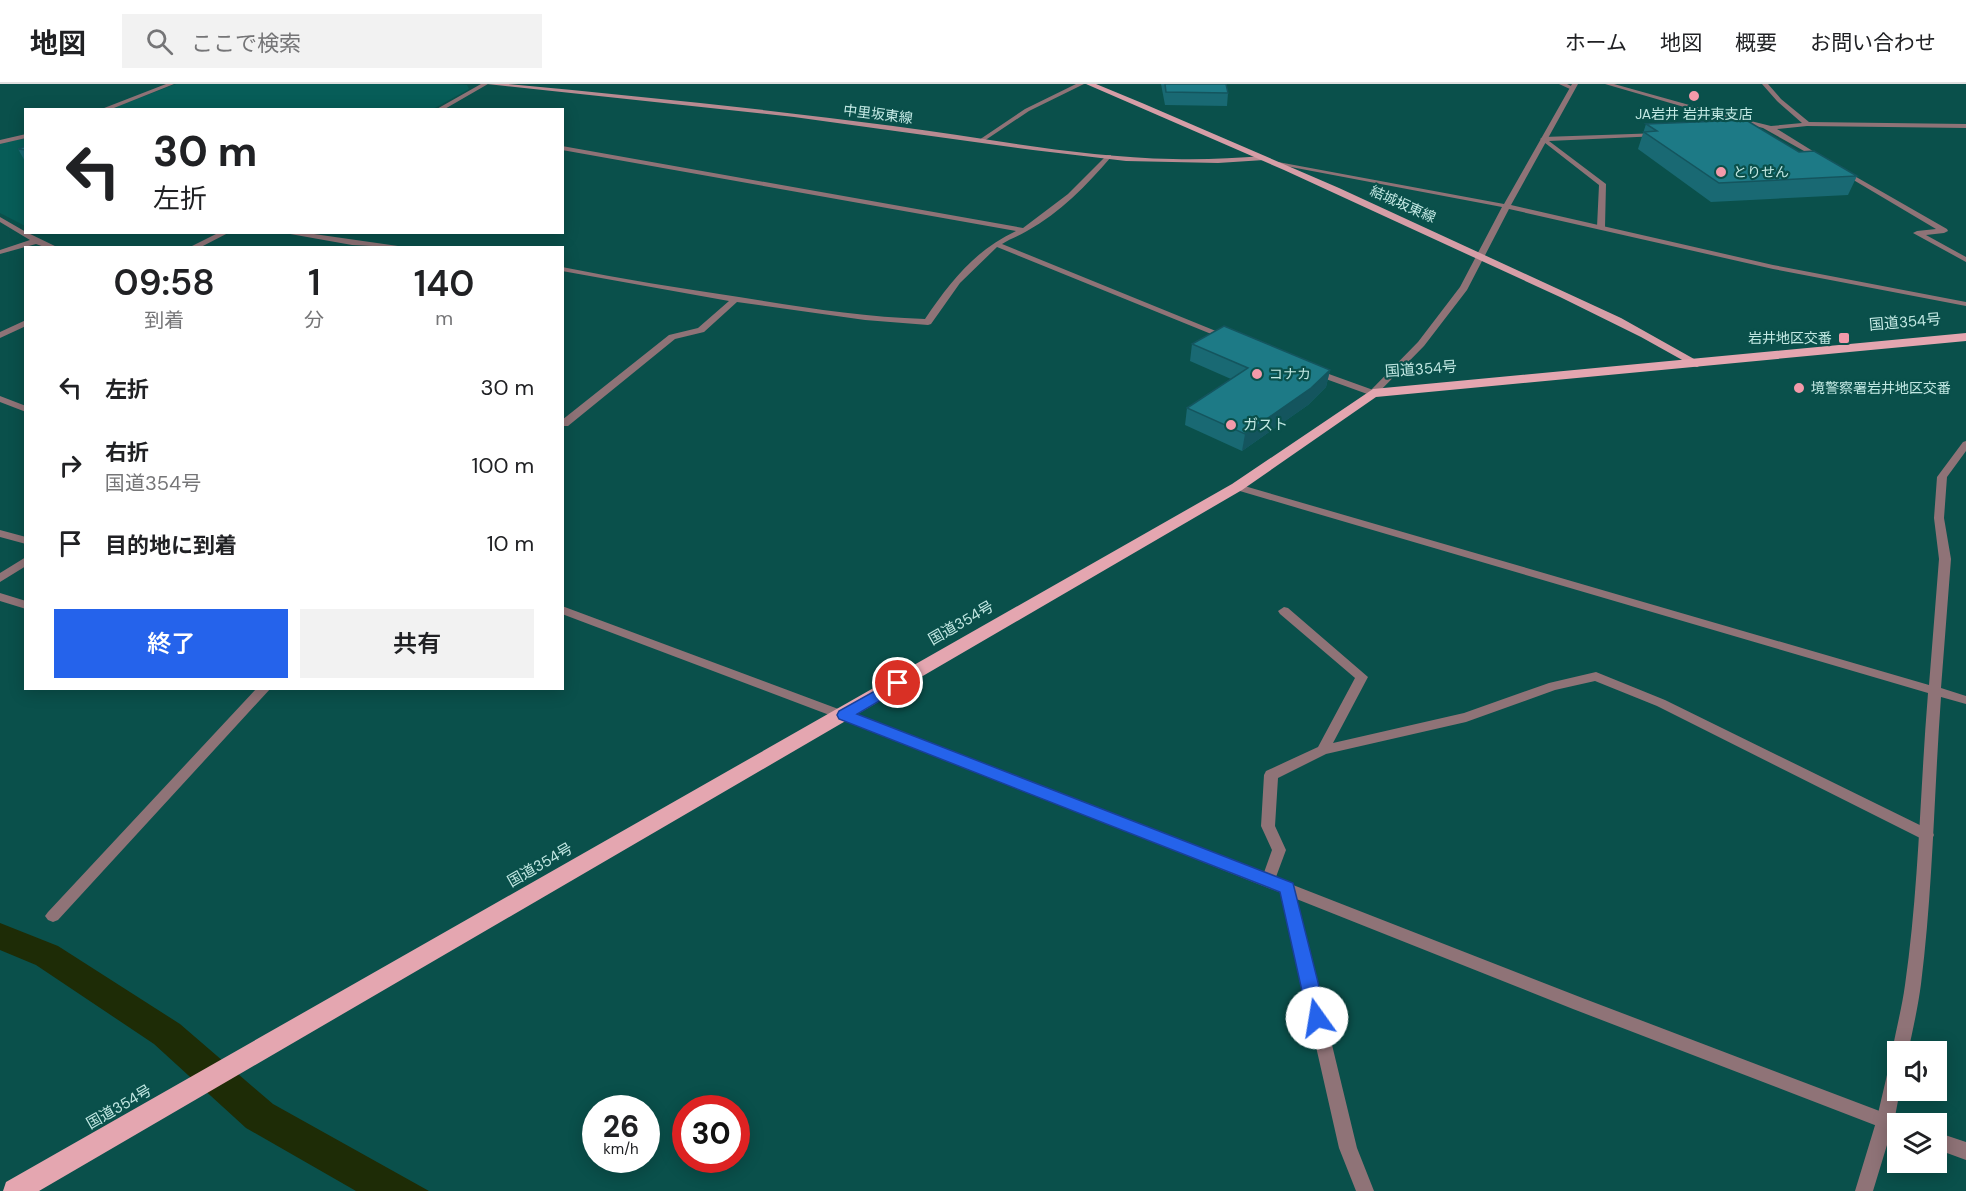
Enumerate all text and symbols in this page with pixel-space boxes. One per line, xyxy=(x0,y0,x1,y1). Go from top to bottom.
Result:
search box xyxy=(122,14,542,68)
text: 地図 xyxy=(30,25,86,62)
icon: search xyxy=(143,25,176,58)
text: ここで検索 xyxy=(191,29,301,58)
text: ホーム xyxy=(1565,29,1627,57)
text: 地図 xyxy=(1660,29,1702,57)
text: 概要 xyxy=(1735,29,1777,57)
text: お問い合わせ xyxy=(1810,29,1936,57)
marker: JA岩井 岩井東支店 xyxy=(1687,89,1701,103)
street label: 中里坂東線 xyxy=(842,101,914,127)
place label: JA岩井 岩井東支店 xyxy=(1635,105,1753,123)
text: 30 m xyxy=(153,124,257,179)
icon: left xyxy=(54,132,132,210)
place label: とりせん xyxy=(1733,163,1789,181)
marker: とりせん xyxy=(1714,165,1728,179)
text: 左折 xyxy=(153,181,207,216)
street label: 結城坂東線 xyxy=(1367,182,1439,226)
text: 09:58 xyxy=(114,259,215,306)
text: 1 xyxy=(308,259,321,306)
text: 140 xyxy=(414,260,474,307)
text: m xyxy=(435,305,453,331)
text: 到着 xyxy=(144,307,184,333)
text: 分 xyxy=(304,307,324,333)
street label: 国道354号 xyxy=(1868,309,1942,335)
place label: 岩井地区交番 xyxy=(1748,329,1832,347)
marker: 岩井地区交番 xyxy=(1837,331,1851,345)
street label: 国道354号 xyxy=(1384,357,1458,381)
place label: コナカ xyxy=(1269,365,1311,383)
marker: コナカ xyxy=(1250,367,1264,381)
icon: left xyxy=(54,371,87,404)
text: 30 m xyxy=(480,373,534,402)
text: 左折 xyxy=(105,375,149,404)
place label: 境警察署岩井地区交番 xyxy=(1811,379,1951,397)
marker: 境警察署岩井地区交番 xyxy=(1792,381,1806,395)
place label: ガスト xyxy=(1243,415,1288,435)
marker: ガスト xyxy=(1224,418,1238,432)
text: 右折 xyxy=(105,438,149,467)
icon: right xyxy=(54,449,87,482)
text: 100 m xyxy=(472,451,534,480)
text: 国道354号 xyxy=(105,470,201,496)
icon: arrive xyxy=(54,527,87,560)
text: 10 m xyxy=(487,529,534,558)
text: 目的地に到着 xyxy=(105,531,237,560)
street label: 国道354号 xyxy=(925,596,997,650)
button: 終了 xyxy=(54,609,288,678)
button: 共有 xyxy=(300,609,534,678)
pin xyxy=(872,657,923,708)
icon: arrive xyxy=(881,666,914,699)
street label: 国道354号 xyxy=(504,838,576,892)
position arrow xyxy=(1285,986,1349,1050)
map controls xyxy=(1887,1041,1947,1173)
button: sound xyxy=(1887,1041,1947,1101)
street label: 国道354号 xyxy=(83,1080,155,1134)
speed limit sign: 30 xyxy=(672,1095,750,1173)
text: 26 xyxy=(603,1107,639,1146)
button: layers xyxy=(1887,1113,1947,1173)
text: km/h xyxy=(603,1139,639,1159)

